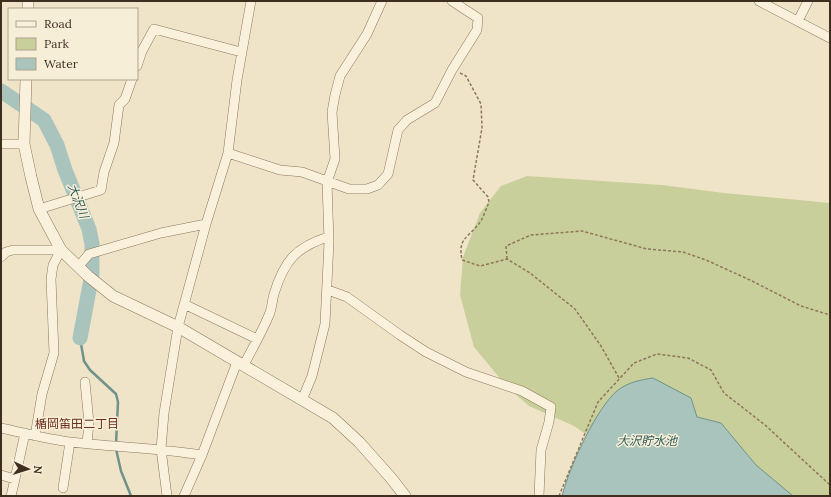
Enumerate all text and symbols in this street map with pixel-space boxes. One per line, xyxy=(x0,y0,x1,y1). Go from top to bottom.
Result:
legend xyxy=(8,8,138,80)
text: Road xyxy=(44,16,72,31)
text: Park xyxy=(44,36,70,51)
text: Water xyxy=(44,56,79,71)
water label: 大沢川 xyxy=(65,181,93,222)
district label: 楯岡笛田二丁目 xyxy=(35,416,119,431)
water label: 大沢貯水池 xyxy=(617,433,678,448)
north arrow xyxy=(8,449,48,489)
text: N xyxy=(31,465,45,475)

